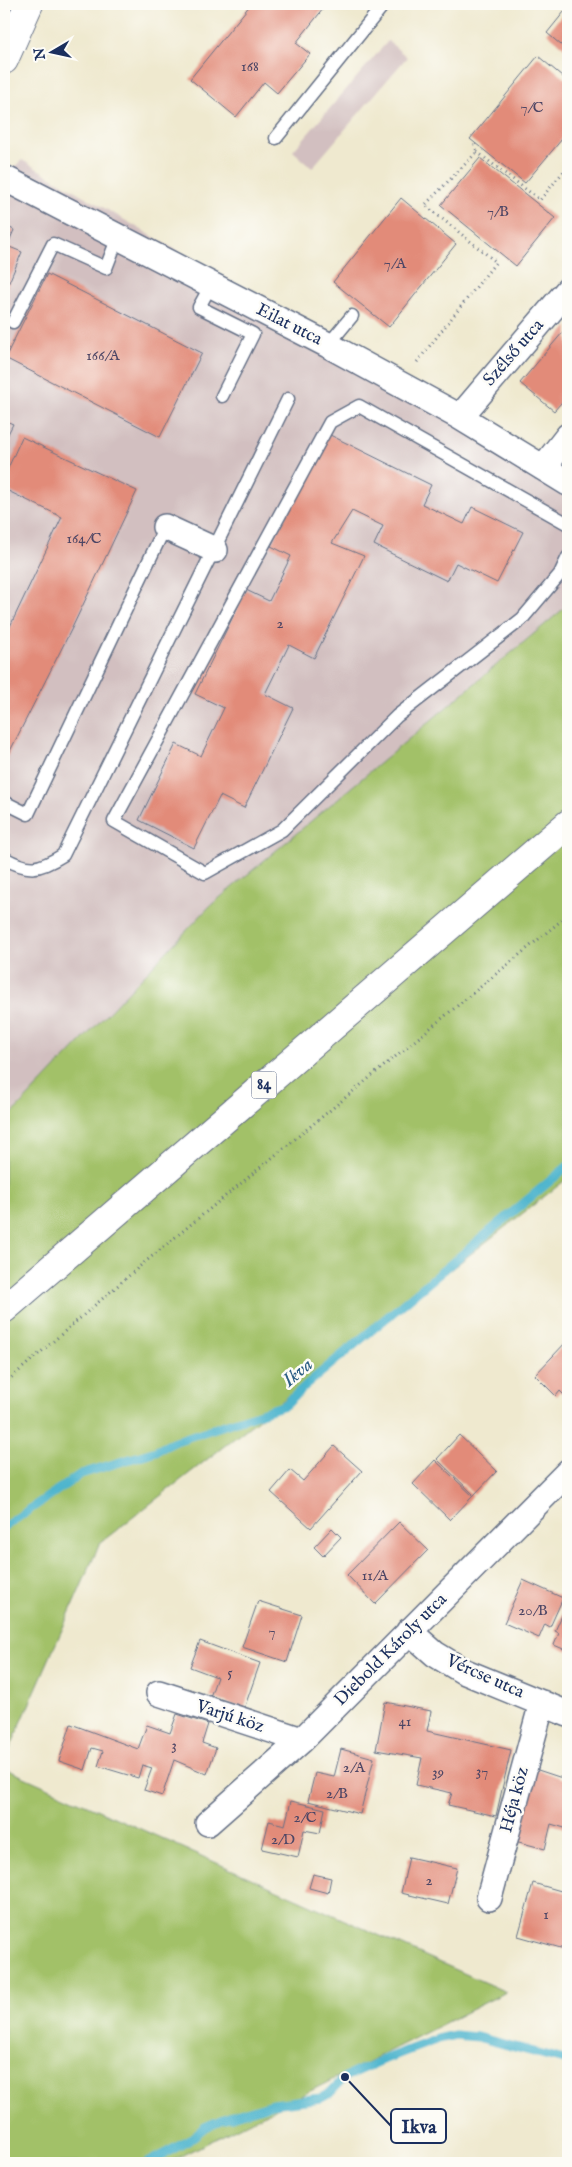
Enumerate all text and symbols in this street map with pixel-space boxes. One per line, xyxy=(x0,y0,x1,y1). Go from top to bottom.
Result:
north arrow xyxy=(28,28,78,78)
text: N xyxy=(30,46,50,62)
house number: 168 xyxy=(241,57,259,76)
house number: 7/C xyxy=(521,98,544,117)
house number: 7/B xyxy=(487,202,509,221)
house number: 7/A xyxy=(384,254,407,273)
street label: Eilat utca xyxy=(252,299,326,351)
street label: Szélső utca xyxy=(479,314,550,391)
house number: 166/A xyxy=(86,346,121,365)
house number: 164/C xyxy=(66,529,102,548)
house number: 2 xyxy=(276,614,284,633)
road number: 84 xyxy=(252,1072,276,1098)
water label: Ikva xyxy=(277,1353,318,1393)
house number: 11/A xyxy=(362,1566,389,1585)
street label: Diebold Károly utca xyxy=(330,1588,453,1711)
house number: 20/B xyxy=(518,1601,548,1620)
house number: 7 xyxy=(268,1622,276,1641)
street label: Vércse utca xyxy=(441,1649,528,1704)
house number: 5 xyxy=(227,1663,233,1682)
street label: Varjú köz xyxy=(192,1695,267,1739)
house number: 41 xyxy=(399,1712,411,1731)
house number: 3 xyxy=(171,1736,177,1755)
house number: 2/A xyxy=(343,1758,366,1777)
house number: 37 xyxy=(476,1762,488,1781)
house number: 39 xyxy=(432,1763,444,1782)
street label: Héja köz xyxy=(495,1765,535,1835)
house number: 2/B xyxy=(326,1784,348,1803)
house number: 2/C xyxy=(294,1808,317,1827)
house number: 2/D xyxy=(271,1830,295,1849)
house number: 2 xyxy=(425,1871,433,1890)
house number: 1 xyxy=(543,1905,549,1924)
callout: Ikva xyxy=(391,2109,446,2143)
text: Ikva xyxy=(402,2116,437,2140)

